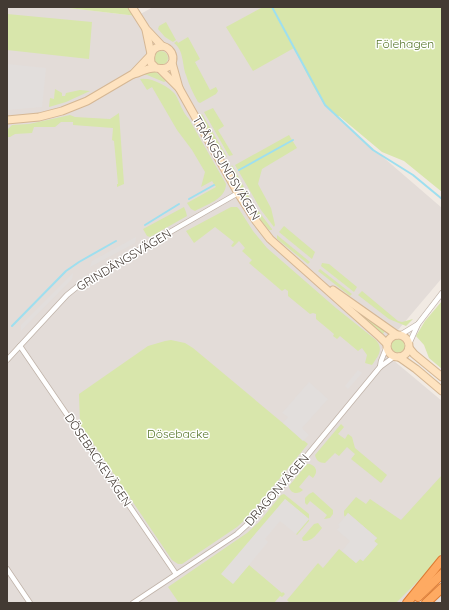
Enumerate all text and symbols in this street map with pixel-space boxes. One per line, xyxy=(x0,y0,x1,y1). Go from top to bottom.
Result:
park label: Fölehagen xyxy=(376,36,434,51)
street label: TRÅNGSUNDSVÄGEN xyxy=(189,113,264,223)
street label: GRINDÄNGSVÄGEN xyxy=(74,225,174,294)
street label: DÖSEBACKEVÄGEN xyxy=(62,410,135,509)
park label: Dösebacke xyxy=(147,426,209,441)
street label: DRAGONVÄGEN xyxy=(241,451,312,529)

